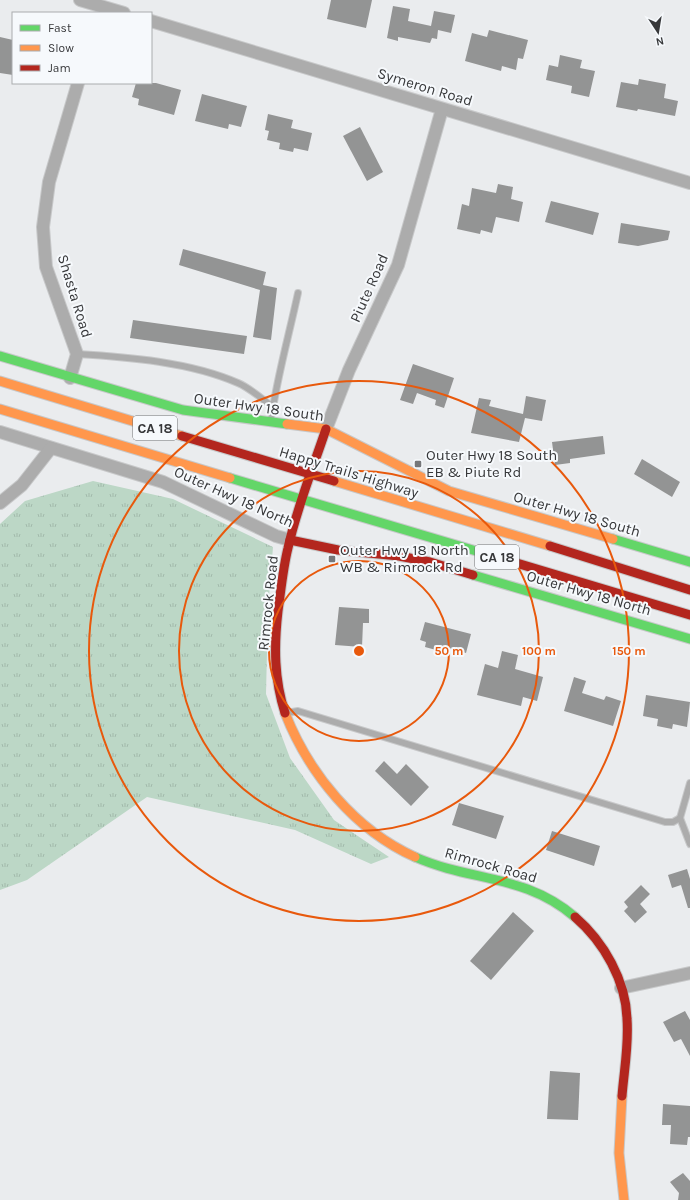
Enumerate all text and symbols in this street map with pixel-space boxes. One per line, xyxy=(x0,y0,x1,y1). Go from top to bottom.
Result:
legend xyxy=(12,12,152,84)
north arrow xyxy=(638,12,678,52)
text: Fast xyxy=(48,21,72,35)
text: N xyxy=(655,34,665,48)
text: Slow xyxy=(48,41,74,55)
text: Jam xyxy=(48,61,71,75)
street label: Symeron Road xyxy=(375,64,475,110)
street label: Piute Road xyxy=(346,251,392,325)
street label: Shasta Road xyxy=(54,252,96,340)
street label: Outer Hwy 18 South xyxy=(193,389,325,425)
road number: CA 18 xyxy=(133,416,177,440)
street label: Happy Trails Highway xyxy=(277,442,421,502)
place label: Outer Hwy 18 South EB & Piute Rd xyxy=(426,446,557,481)
marker: Outer Hwy 18 South EB & Piute Rd xyxy=(413,459,423,469)
street label: Outer Hwy 18 North xyxy=(171,463,297,531)
street label: Outer Hwy 18 South xyxy=(511,487,643,541)
place label: Outer Hwy 18 North WB & Rimrock Rd xyxy=(340,541,469,576)
road number: CA 18 xyxy=(475,545,519,569)
marker: Outer Hwy 18 North WB & Rimrock Rd xyxy=(327,554,337,564)
street label: Rimrock Road xyxy=(254,555,282,651)
street label: Outer Hwy 18 North xyxy=(525,567,653,619)
centre of rings xyxy=(352,644,366,658)
text: 50 m xyxy=(435,644,464,658)
text: 100 m xyxy=(522,644,556,658)
text: 150 m xyxy=(612,644,646,658)
street label: Rimrock Road xyxy=(443,843,539,887)

